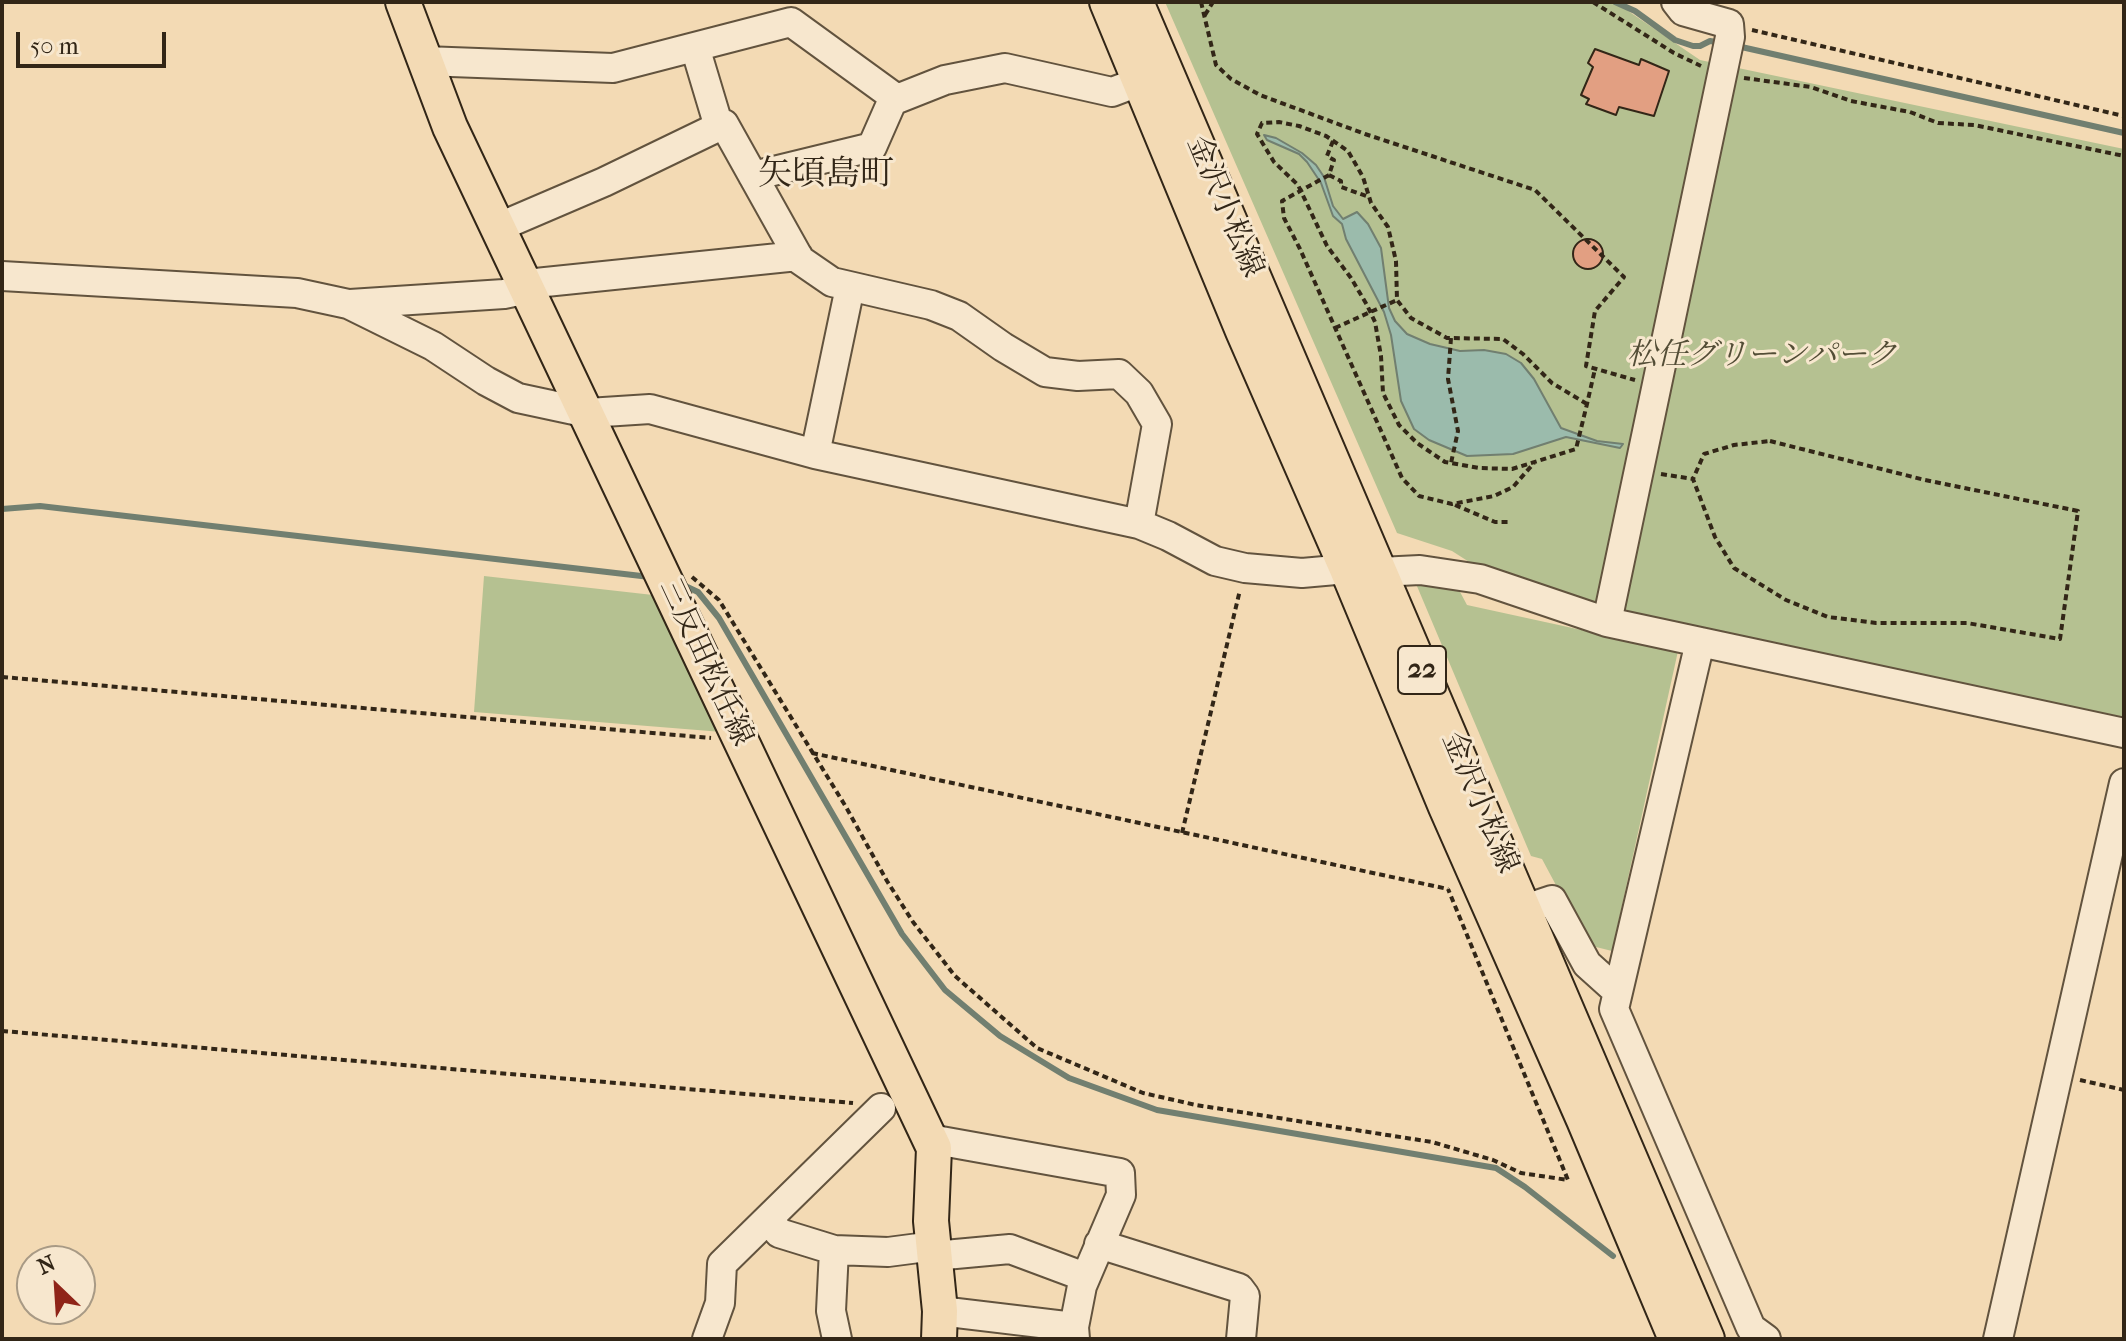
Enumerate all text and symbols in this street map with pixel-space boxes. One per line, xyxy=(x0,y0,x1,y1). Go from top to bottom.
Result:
scale bar xyxy=(20,16,170,66)
text: 50 m xyxy=(30,32,79,60)
street label: 金沢小松線 xyxy=(1178,131,1270,283)
district label: 矢頃島町 xyxy=(758,156,894,196)
park label: 松任グリーンパーク xyxy=(1627,339,1897,375)
street label: 三反田松任線 xyxy=(651,574,759,752)
road number: 22 xyxy=(1398,646,1446,694)
street label: 金沢小松線 xyxy=(1433,727,1525,879)
north arrow xyxy=(16,1245,96,1325)
text: N xyxy=(34,1250,60,1280)

